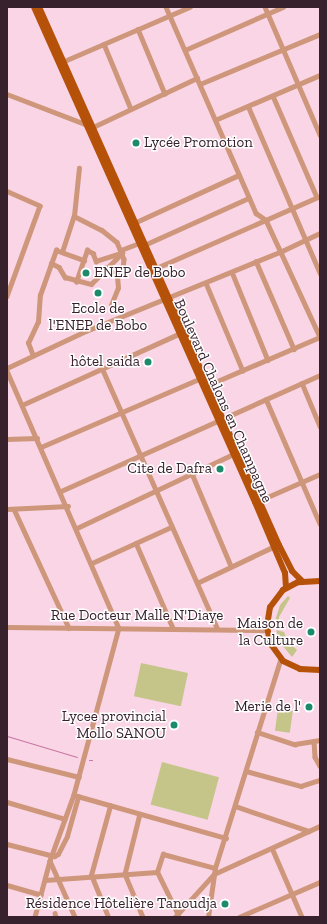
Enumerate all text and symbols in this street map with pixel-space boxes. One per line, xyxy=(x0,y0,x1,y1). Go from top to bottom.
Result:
place label: Lycée Promotion xyxy=(144,134,253,152)
marker: Lycée Promotion xyxy=(131,138,141,148)
place label: ENEP de Bobo xyxy=(94,264,186,282)
marker: ENEP de Bobo xyxy=(81,268,91,278)
marker: Ecole de l'ENEP de Bobo xyxy=(93,288,103,298)
street label: Boulevard Chalons en Champagne xyxy=(170,296,276,506)
place label: Ecole de l'ENEP de Bobo xyxy=(49,299,147,334)
place label: hôtel saida xyxy=(70,353,140,371)
marker: hôtel saida xyxy=(143,357,153,367)
place label: Cite de Dafra xyxy=(127,460,212,478)
marker: Cite de Dafra xyxy=(215,464,225,474)
street label: Rue Docteur Malle N'Diaye xyxy=(51,607,223,625)
place label: Maison de la Culture xyxy=(237,614,303,649)
marker: Maison de la Culture xyxy=(306,627,316,637)
place label: Merie de l' xyxy=(235,698,301,716)
marker: Merie de l' xyxy=(304,702,314,712)
place label: Lycee provincial Mollo SANOU xyxy=(62,707,166,742)
marker: Lycee provincial Mollo SANOU xyxy=(169,720,179,730)
place label: Résidence Hôtelière Tanoudja xyxy=(25,895,217,913)
marker: Résidence Hôtelière Tanoudja xyxy=(220,899,230,909)

